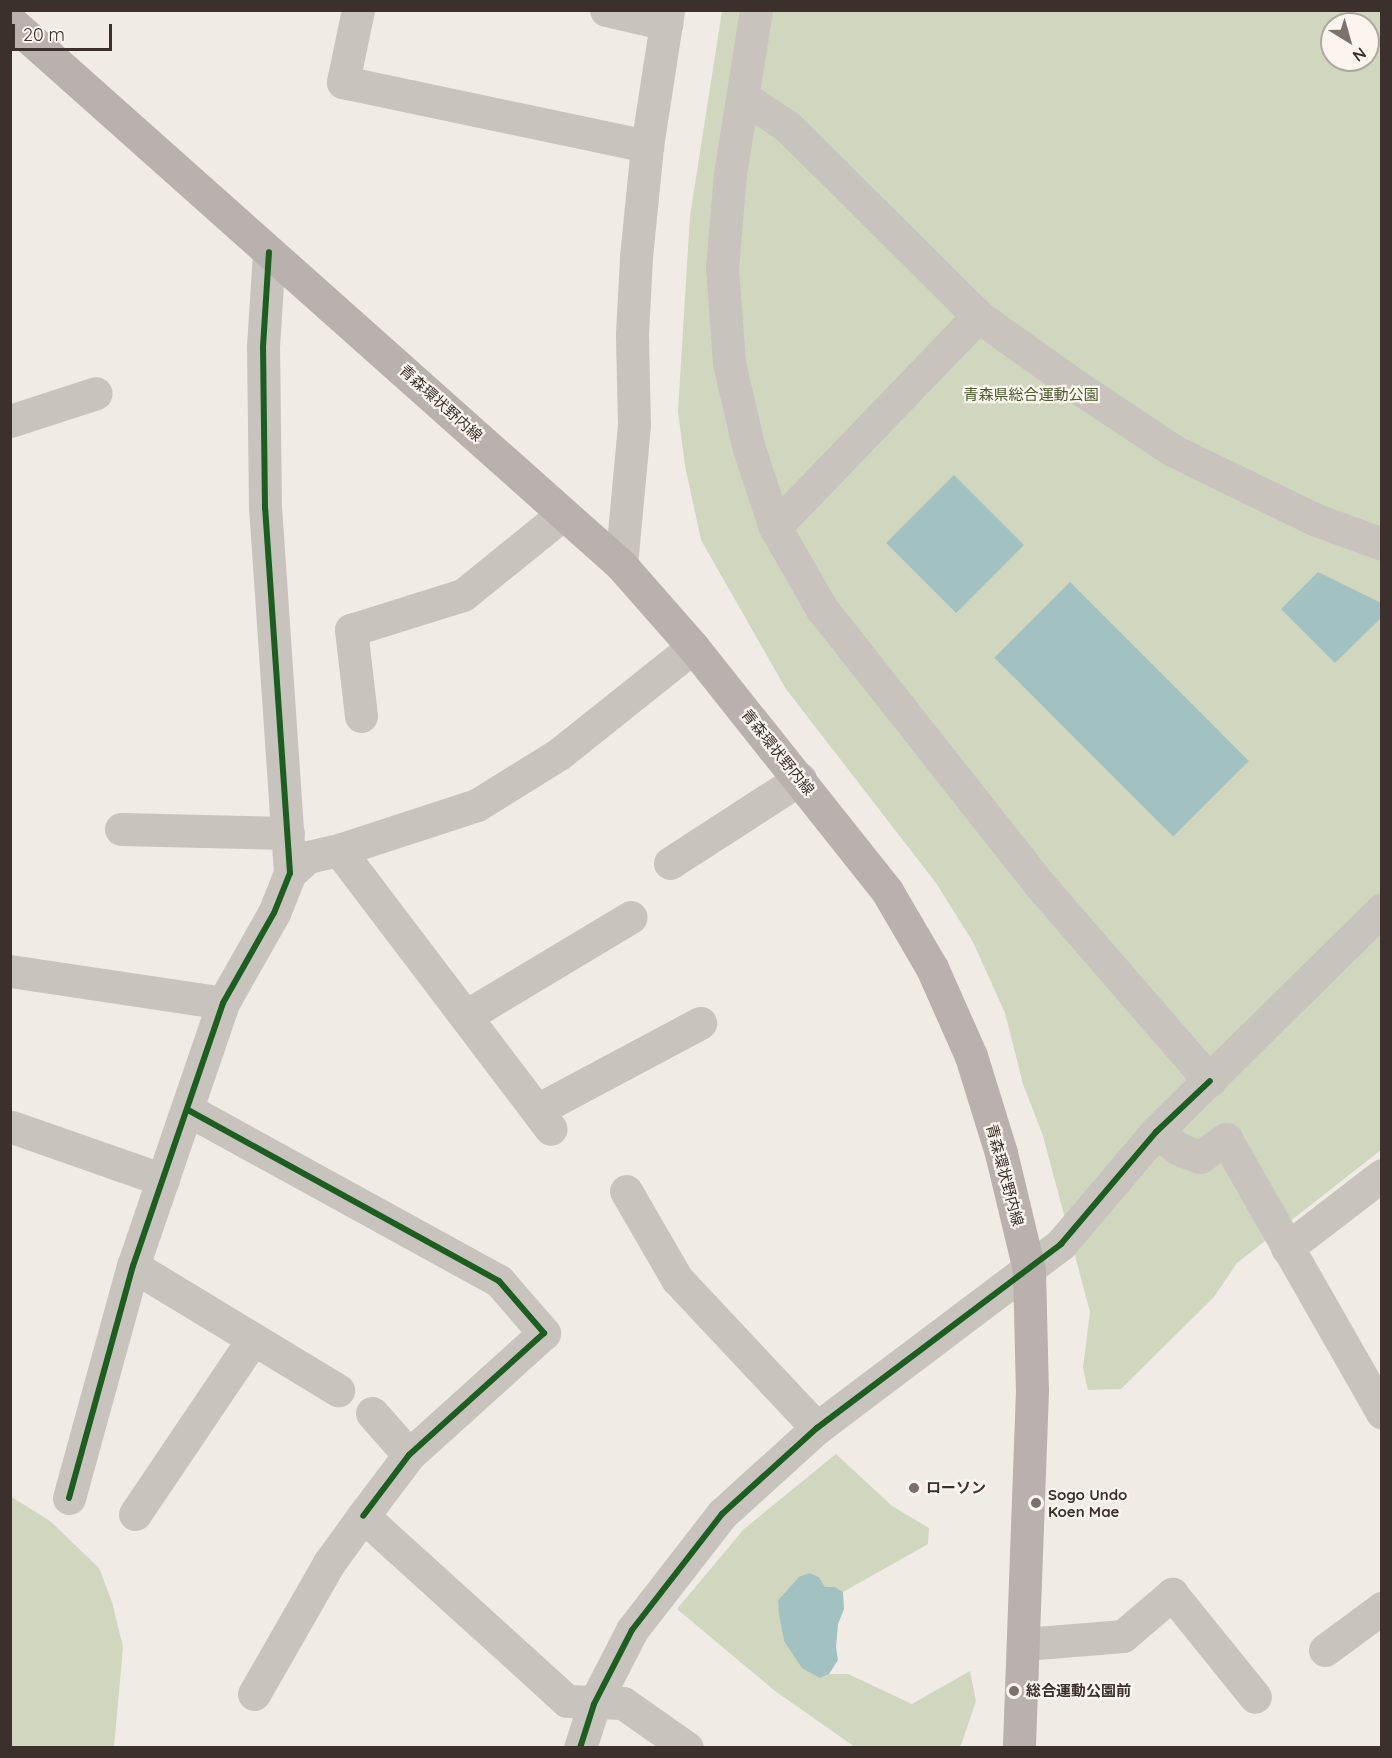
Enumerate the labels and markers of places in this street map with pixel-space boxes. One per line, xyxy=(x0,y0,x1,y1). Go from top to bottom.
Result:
place label: ローソン xyxy=(926,1479,986,1497)
marker: ローソン xyxy=(907,1481,921,1495)
place label: Sogo Undo Koen Mae xyxy=(1048,1485,1127,1520)
marker: Sogo Undo Koen Mae xyxy=(1029,1496,1043,1510)
place label: 総合運動公園前 xyxy=(1026,1682,1131,1700)
marker: 総合運動公園前 xyxy=(1007,1684,1021,1698)

